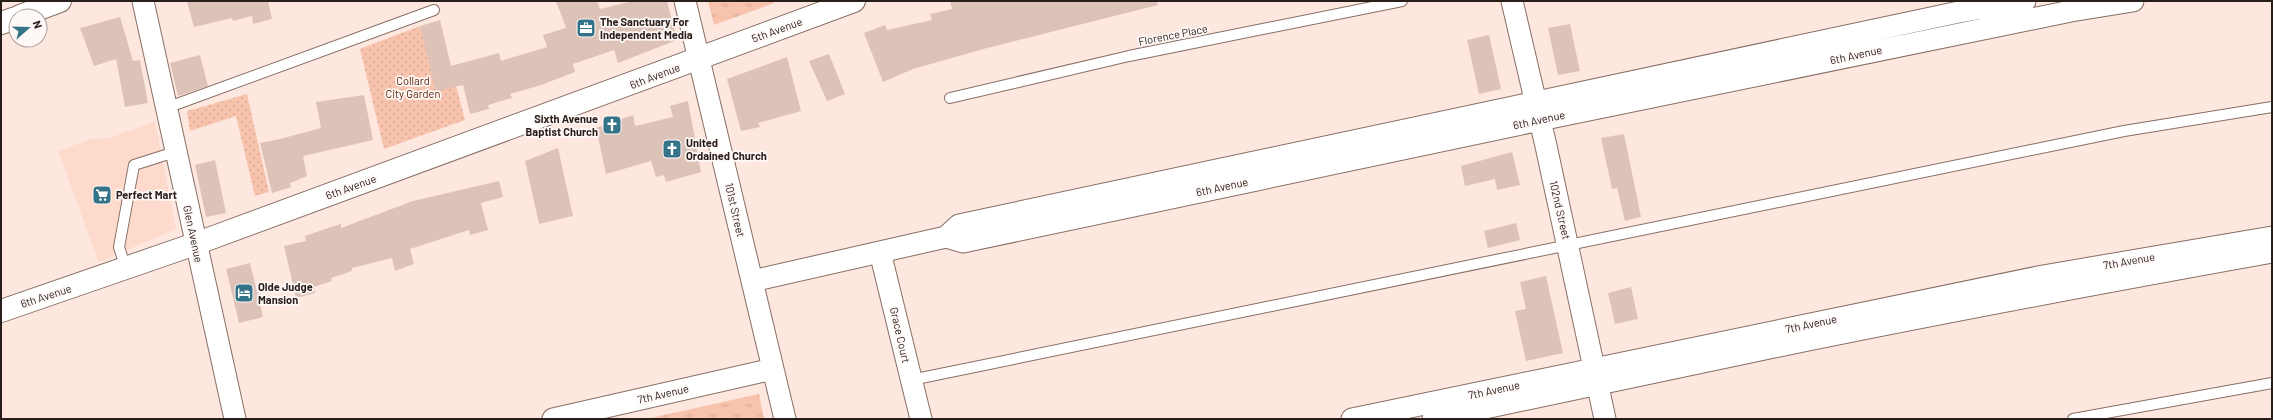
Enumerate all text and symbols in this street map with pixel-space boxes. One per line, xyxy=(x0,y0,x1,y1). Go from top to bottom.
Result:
north arrow xyxy=(8,8,48,48)
street label: 5th Avenue xyxy=(750,14,804,45)
place label: The Sanctuary For Independent Media xyxy=(600,15,693,41)
office icon: The Sanctuary For Independent Media xyxy=(575,17,597,39)
text: N xyxy=(31,19,45,30)
street label: Florence Place xyxy=(1137,21,1209,48)
street label: 6th Avenue xyxy=(1829,43,1883,66)
street label: 6th Avenue xyxy=(628,60,682,91)
park label: Collard City Garden xyxy=(386,74,440,100)
street label: 6th Avenue xyxy=(1512,108,1566,131)
place label: Sixth Avenue Baptist Church xyxy=(526,112,598,138)
church icon: Sixth Avenue Baptist Church xyxy=(601,114,623,136)
place label: United Ordained Church xyxy=(686,136,767,162)
church icon: United Ordained Church xyxy=(661,138,683,160)
street label: 6th Avenue xyxy=(324,171,378,202)
street label: 6th Avenue xyxy=(1195,175,1249,198)
street label: 102nd Street xyxy=(1547,179,1574,241)
street label: 101st Street xyxy=(723,182,748,238)
supermarket icon: Perfect Mart xyxy=(91,184,113,206)
place label: Perfect Mart xyxy=(116,188,177,201)
street label: Glen Avenue xyxy=(181,204,206,264)
street label: 7th Avenue xyxy=(2102,250,2156,271)
place label: Olde Judge Mansion xyxy=(258,280,313,306)
street label: 6th Avenue xyxy=(19,281,73,310)
hotel icon: Olde Judge Mansion xyxy=(233,282,255,304)
street label: Grace Court xyxy=(888,306,913,364)
street label: 7th Avenue xyxy=(1784,312,1838,335)
street label: 7th Avenue xyxy=(1467,378,1521,401)
street label: 7th Avenue xyxy=(636,381,690,406)

